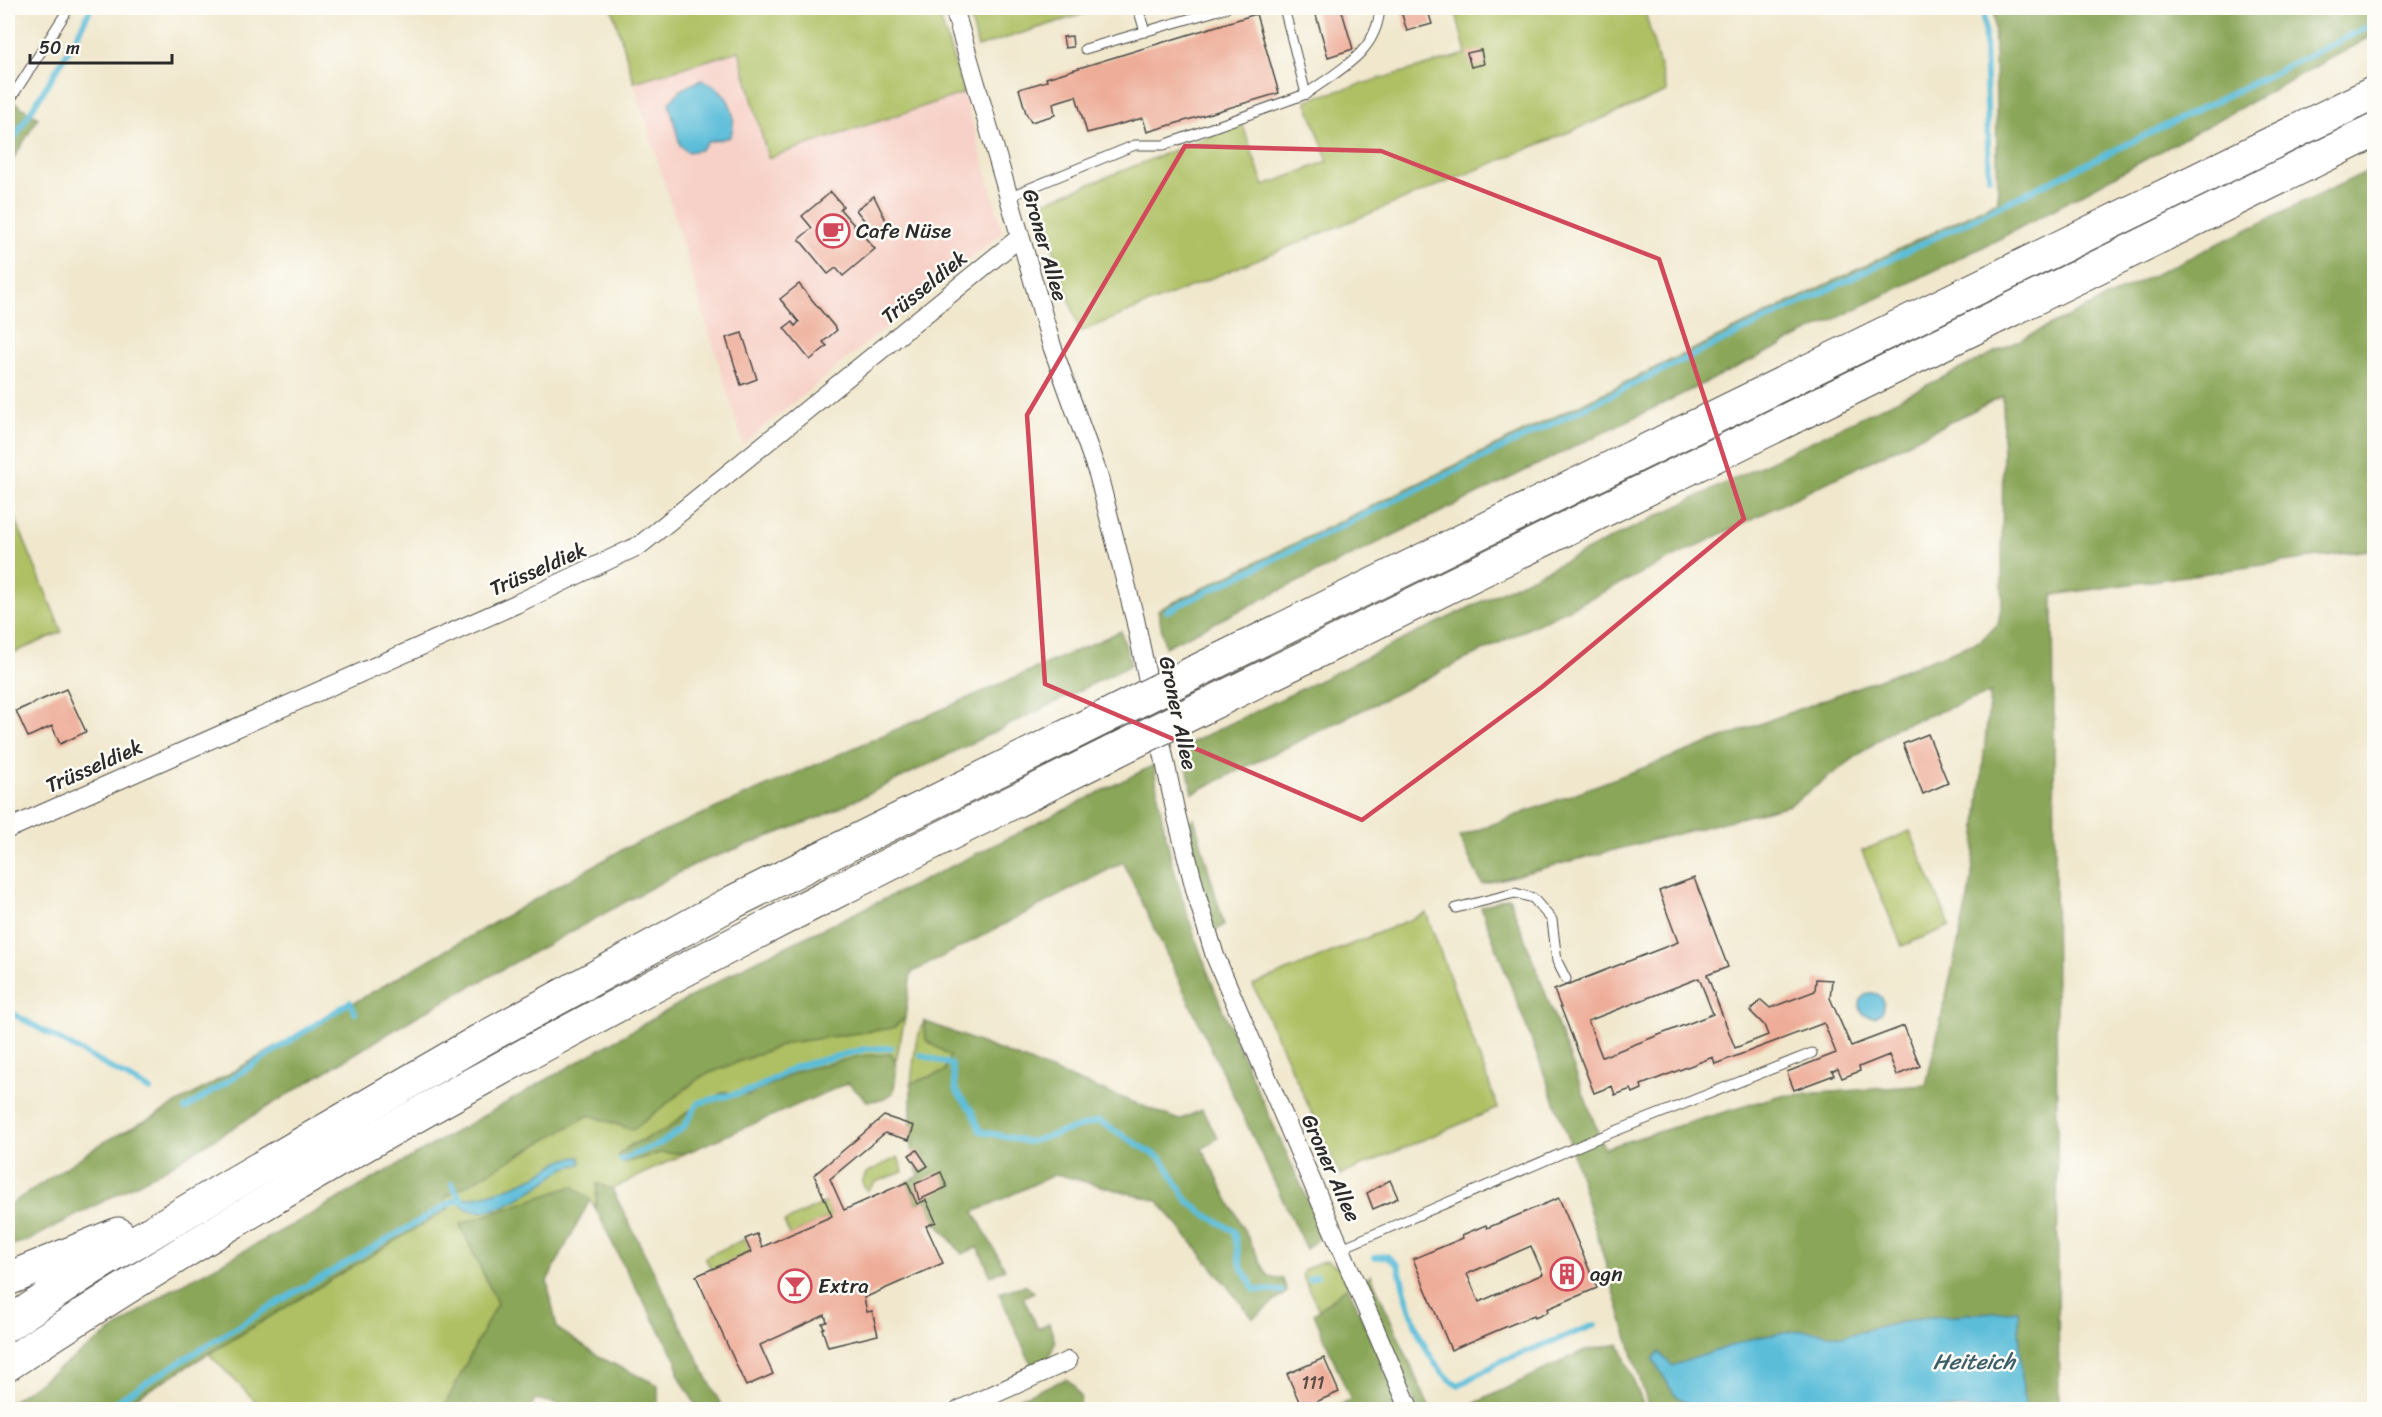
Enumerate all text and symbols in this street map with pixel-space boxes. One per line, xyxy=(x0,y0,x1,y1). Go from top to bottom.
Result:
scale bar xyxy=(30,27,172,65)
text: 50 m xyxy=(39,32,80,64)
street label: Groner Allee xyxy=(1011,184,1079,306)
place label: Cafe Nüse xyxy=(856,212,951,250)
cafe icon: Cafe Nüse xyxy=(815,213,851,249)
street label: Trüsseldiek xyxy=(872,240,976,334)
street label: Trüsseldiek xyxy=(483,531,593,607)
street label: Groner Allee xyxy=(1147,653,1209,773)
street label: Trüsseldiek xyxy=(39,728,149,804)
street label: Groner Allee xyxy=(1290,1108,1372,1229)
place label: agn xyxy=(1590,1255,1622,1293)
building icon: agn xyxy=(1549,1256,1585,1292)
place label: Extra xyxy=(818,1267,869,1305)
bar icon: Extra xyxy=(777,1268,813,1304)
water label: Heiteich xyxy=(1933,1342,2017,1381)
house number: 111 xyxy=(1301,1367,1325,1399)

